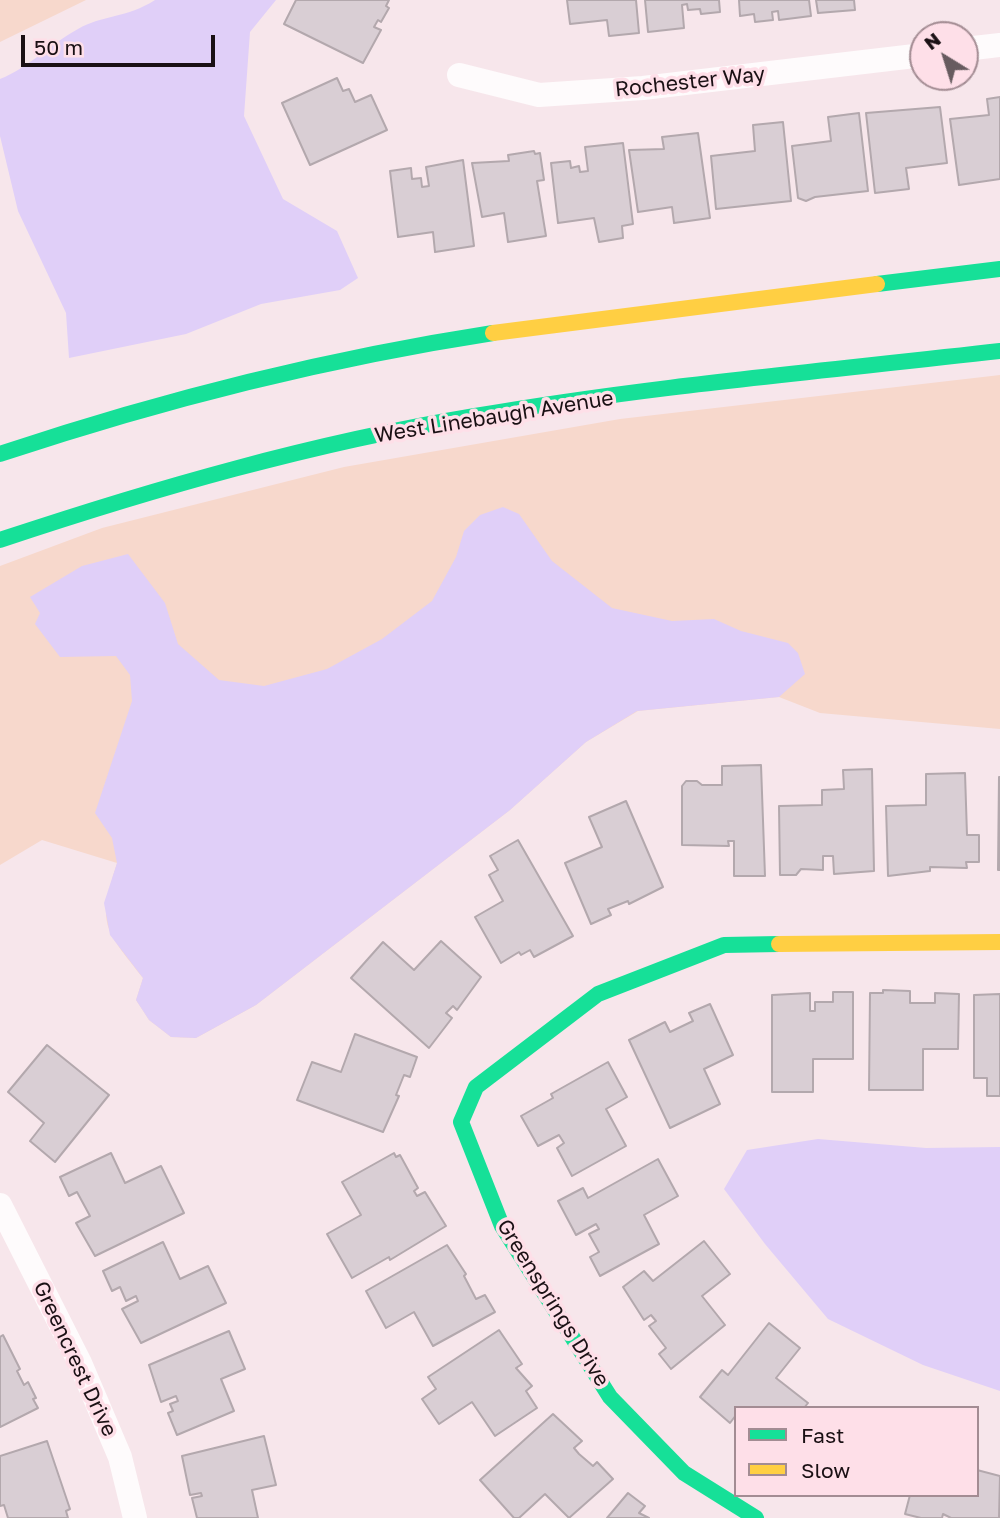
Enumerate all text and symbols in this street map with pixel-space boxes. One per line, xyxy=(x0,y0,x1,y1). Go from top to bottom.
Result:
scale bar xyxy=(24,21,219,65)
north arrow xyxy=(909,21,979,91)
text: N xyxy=(919,27,945,54)
text: 50 m xyxy=(34,34,83,60)
street label: Rochester Way xyxy=(614,62,766,102)
street label: West Linebaugh Avenue xyxy=(373,386,615,448)
street label: Greensprings Drive xyxy=(491,1215,615,1391)
street label: Greencrest Drive xyxy=(28,1277,122,1441)
legend xyxy=(734,1406,979,1497)
text: Fast xyxy=(801,1422,844,1448)
text: Slow xyxy=(801,1457,850,1483)

